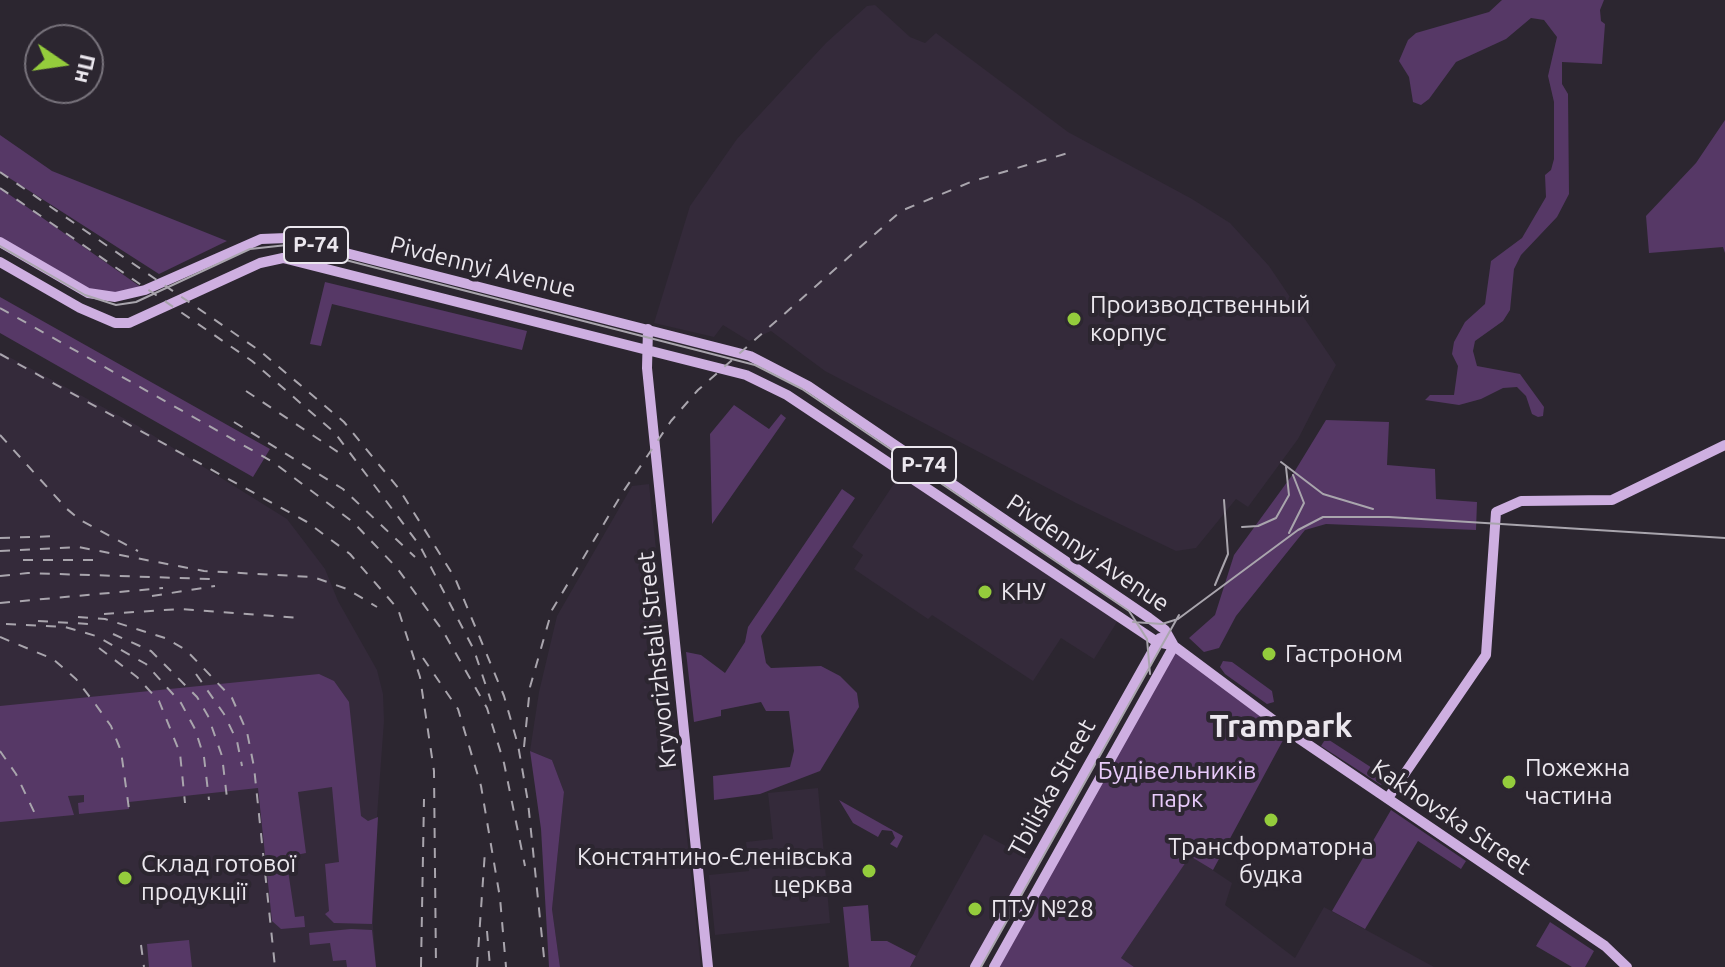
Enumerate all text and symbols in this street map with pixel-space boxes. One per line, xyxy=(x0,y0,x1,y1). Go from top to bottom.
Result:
north arrow xyxy=(24,24,104,104)
text: Пн xyxy=(70,52,101,86)
road number: Р-74 xyxy=(284,227,348,263)
street label: Pivdennyi Avenue xyxy=(387,230,579,304)
place label: Производственный корпус xyxy=(1090,291,1310,347)
marker: Производственный корпус xyxy=(1065,310,1083,328)
road number: Р-74 xyxy=(892,447,956,483)
street label: Pivdennyi Avenue xyxy=(1001,488,1175,618)
street label: Kryvorizhstali Street xyxy=(631,550,683,770)
place label: КНУ xyxy=(1001,578,1046,606)
marker: КНУ xyxy=(976,583,994,601)
place label: Гастроном xyxy=(1285,640,1403,668)
marker: Гастроном xyxy=(1260,645,1278,663)
district label: Trampark xyxy=(1210,707,1352,745)
street label: Tbiliska Street xyxy=(1002,714,1102,862)
street label: Kakhovska Street xyxy=(1366,753,1536,881)
place label: Пожежна частина xyxy=(1525,754,1630,810)
park label: Будівельників парк xyxy=(1098,757,1256,813)
marker: Пожежна частина xyxy=(1500,773,1518,791)
marker: Трансформаторна будка xyxy=(1262,811,1280,829)
place label: Трансформаторна будка xyxy=(1168,833,1374,889)
place label: Констянтино-Єленівська церква xyxy=(577,843,853,899)
place label: Склад готової продукції xyxy=(141,850,296,906)
marker: Констянтино-Єленівська церква xyxy=(860,862,878,880)
marker: Склад готової продукції xyxy=(116,869,134,887)
place label: ПТУ №28 xyxy=(991,895,1094,923)
marker: ПТУ №28 xyxy=(966,900,984,918)

